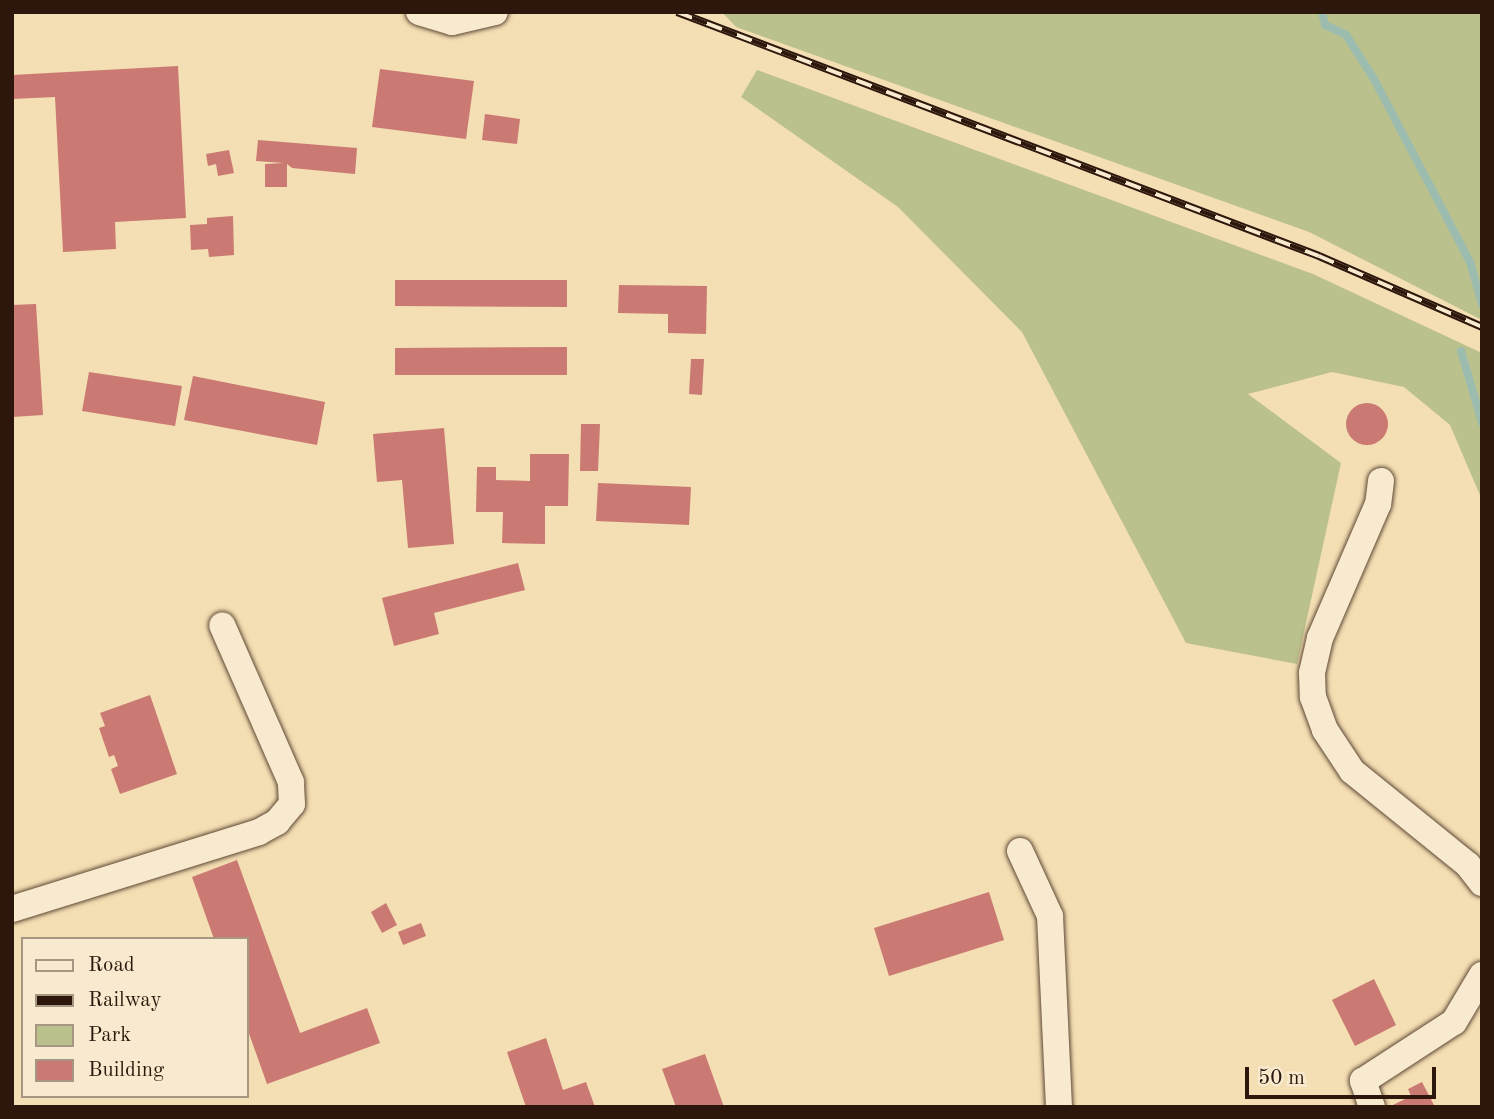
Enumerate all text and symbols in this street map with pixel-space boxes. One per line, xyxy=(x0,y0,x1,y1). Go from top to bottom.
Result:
legend xyxy=(21,937,248,1098)
text: Road xyxy=(88,955,135,976)
text: Railway xyxy=(88,990,162,1011)
text: Park xyxy=(88,1025,131,1046)
scale bar xyxy=(1249,1052,1440,1096)
text: Building xyxy=(88,1060,164,1081)
text: 50 m xyxy=(1258,1068,1305,1089)

